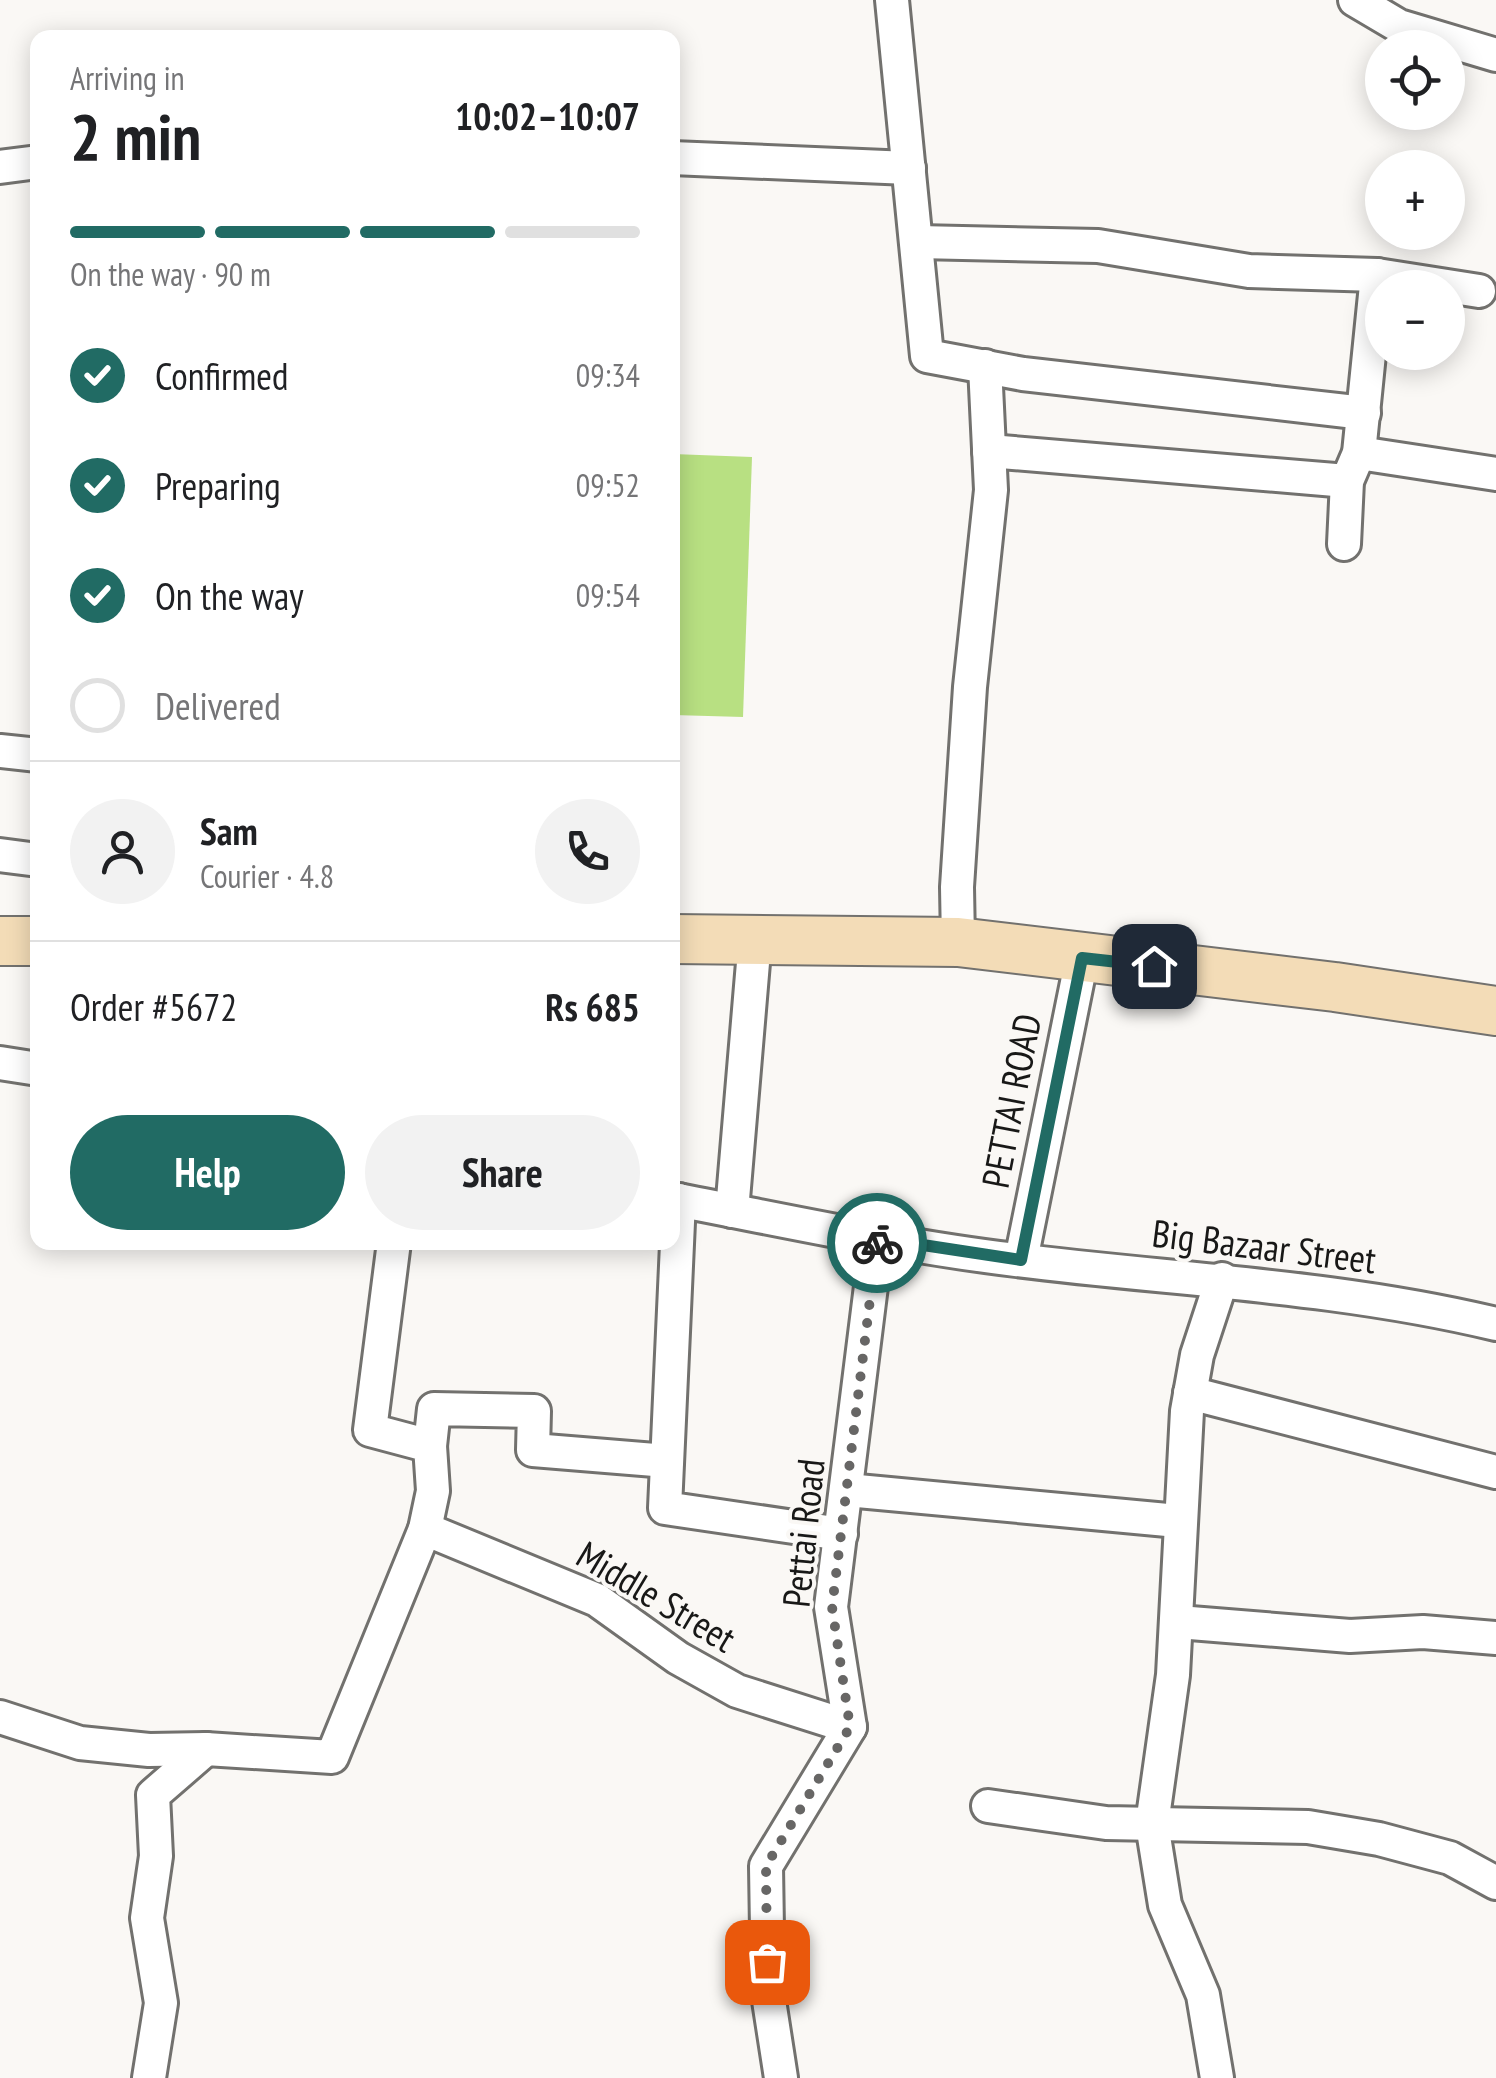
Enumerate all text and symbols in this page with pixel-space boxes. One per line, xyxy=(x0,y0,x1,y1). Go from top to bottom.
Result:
map controls xyxy=(1365,30,1465,370)
button: locate xyxy=(1365,30,1465,130)
text: Arriving in xyxy=(70,57,185,99)
text: 10:02–10:07 xyxy=(455,91,640,140)
text: 2 min xyxy=(70,94,201,178)
button: + xyxy=(1365,150,1465,250)
text: On the way · 90 m xyxy=(70,253,271,295)
button: − xyxy=(1365,270,1465,370)
icon: check xyxy=(70,348,125,403)
text: Confirmed xyxy=(155,351,288,400)
text: 09:34 xyxy=(576,354,640,396)
icon: check xyxy=(70,458,125,513)
text: Preparing xyxy=(155,461,281,510)
text: 09:52 xyxy=(576,464,640,506)
icon: check xyxy=(70,568,125,623)
text: On the way xyxy=(155,571,303,620)
text: 09:54 xyxy=(576,574,640,616)
text: Delivered xyxy=(155,681,281,730)
button: person xyxy=(70,799,175,904)
button: phone xyxy=(535,799,640,904)
text: Sam xyxy=(200,806,258,855)
text: Courier · 4.8 xyxy=(200,855,334,897)
pin xyxy=(1112,924,1197,1009)
icon: home xyxy=(1127,939,1182,994)
text: Order #5672 xyxy=(70,982,237,1031)
text: Rs 685 xyxy=(545,982,640,1031)
street label: PETTAI ROAD xyxy=(970,1010,1051,1192)
button: Help xyxy=(70,1115,345,1230)
button: Share xyxy=(365,1115,640,1230)
courier xyxy=(827,1193,927,1293)
street label: Big Bazaar Street xyxy=(1150,1207,1379,1284)
icon: bike xyxy=(850,1216,905,1271)
street label: Pettai Road xyxy=(770,1456,835,1609)
street label: Middle Street xyxy=(568,1529,746,1662)
pin xyxy=(725,1920,810,2005)
icon: bag xyxy=(740,1935,795,1990)

